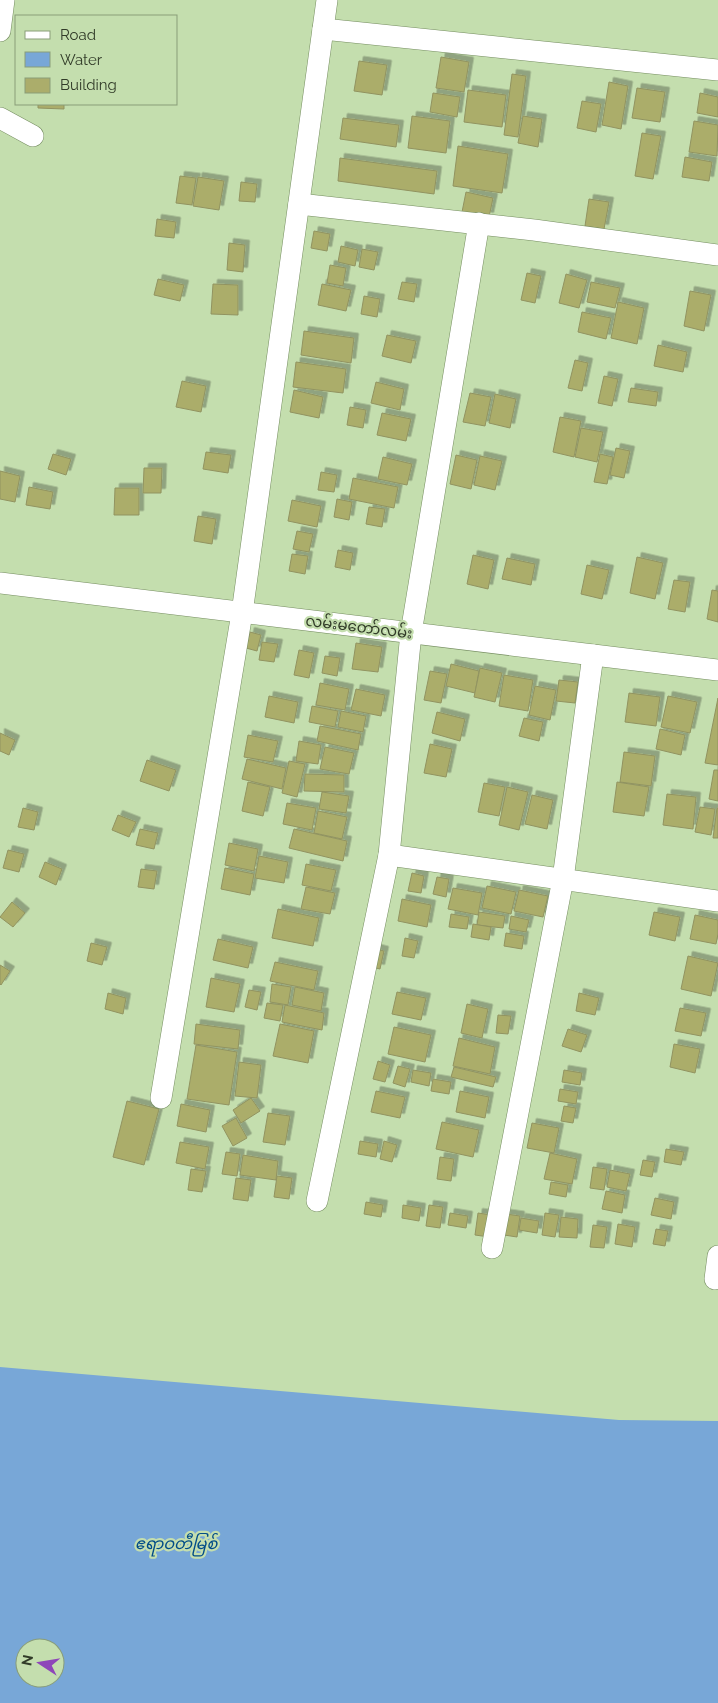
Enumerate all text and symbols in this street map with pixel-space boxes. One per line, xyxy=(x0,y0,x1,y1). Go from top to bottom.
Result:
legend xyxy=(15,15,178,105)
text: Road xyxy=(60,26,96,44)
text: Water xyxy=(60,51,103,69)
text: Building xyxy=(60,76,117,94)
street label: လမ်းမတော်လမ်း xyxy=(305,611,414,642)
water label: ဧရာဝတီမြစ် xyxy=(135,1532,219,1557)
north arrow xyxy=(15,1638,65,1688)
text: N xyxy=(18,1653,36,1667)

